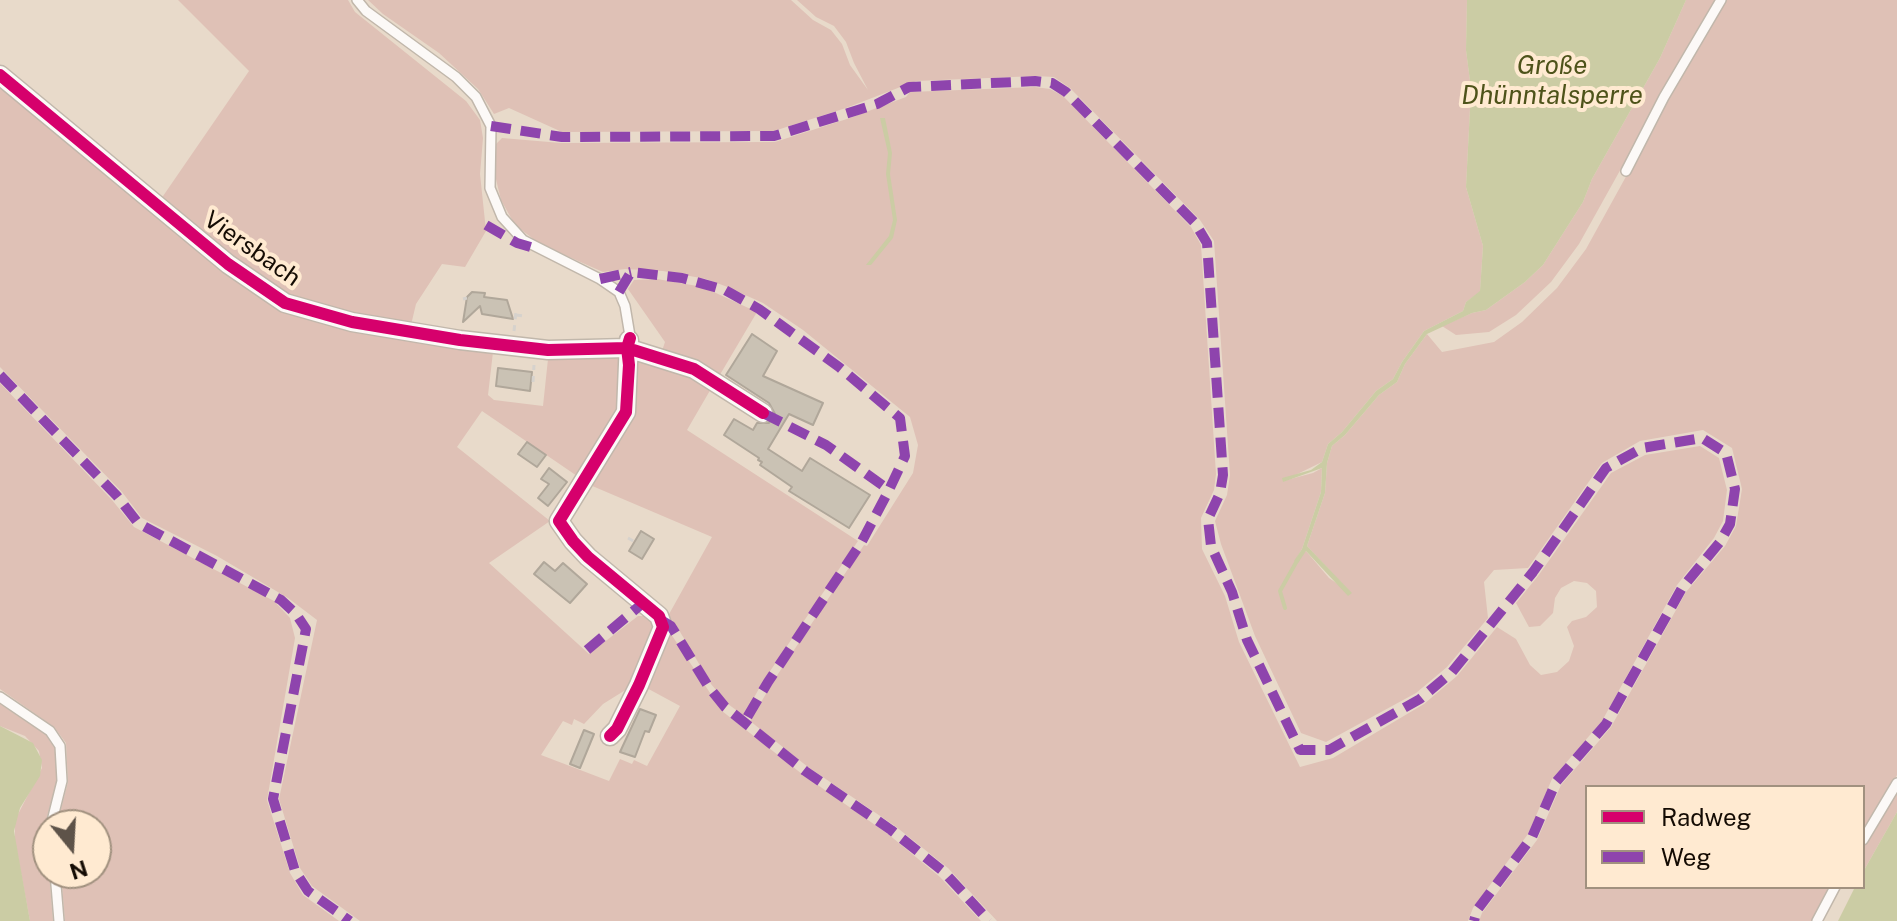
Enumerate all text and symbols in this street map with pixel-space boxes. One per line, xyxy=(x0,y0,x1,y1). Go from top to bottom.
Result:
water label: Große Dhünntalsperre xyxy=(1461,50,1643,112)
street label: Viersbach xyxy=(198,205,306,293)
legend xyxy=(1585,785,1865,889)
text: Radweg xyxy=(1661,803,1752,831)
north arrow xyxy=(32,809,112,889)
text: Weg xyxy=(1661,843,1711,871)
text: N xyxy=(67,855,91,885)

